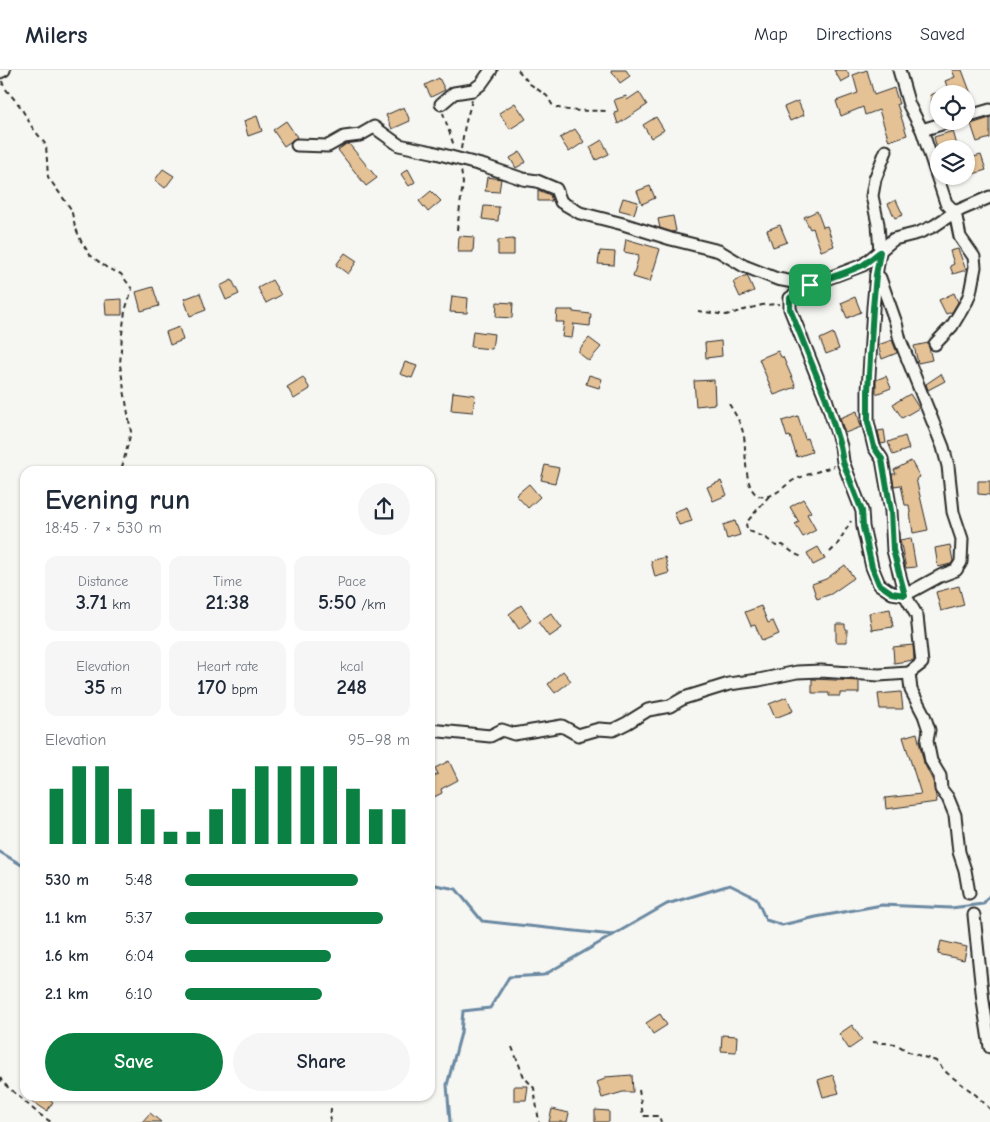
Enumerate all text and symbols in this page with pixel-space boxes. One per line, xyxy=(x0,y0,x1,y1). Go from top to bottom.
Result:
text: Milers xyxy=(25,21,88,49)
text: Map xyxy=(754,24,788,45)
text: Directions xyxy=(816,24,892,45)
text: Saved xyxy=(920,24,965,45)
map controls xyxy=(930,85,975,185)
button: locate xyxy=(930,85,975,130)
button: layers xyxy=(930,140,975,185)
pin xyxy=(789,264,831,306)
icon: arrive xyxy=(796,271,824,299)
button: share xyxy=(358,483,410,535)
text: Evening run xyxy=(45,484,190,516)
text: 18:45 · 7 × 530 m xyxy=(45,519,162,537)
text: Distance xyxy=(78,573,128,590)
text: Time xyxy=(213,573,242,590)
text: Pace xyxy=(338,573,366,590)
text: 3.71 xyxy=(76,590,108,614)
text: 21:38 xyxy=(205,590,250,614)
text: 5:50 xyxy=(318,590,357,614)
text: km xyxy=(108,596,131,613)
text: /km xyxy=(357,596,386,613)
text: Elevation xyxy=(76,658,130,675)
text: Heart rate xyxy=(197,658,258,675)
text: kcal xyxy=(340,658,364,675)
text: 35 xyxy=(84,675,106,699)
text: 170 xyxy=(197,675,227,699)
text: 248 xyxy=(337,675,367,699)
text: m xyxy=(106,681,122,698)
text: bpm xyxy=(227,681,258,698)
text: Elevation xyxy=(45,731,106,749)
text: 95–98 m xyxy=(348,731,410,749)
text: 530 m xyxy=(45,871,89,889)
text: 5:48 xyxy=(125,871,153,889)
text: 1.1 km xyxy=(45,909,87,927)
text: 5:37 xyxy=(125,909,152,927)
text: 1.6 km xyxy=(45,947,89,965)
text: 6:04 xyxy=(125,947,154,965)
text: 2.1 km xyxy=(45,985,88,1003)
text: 6:10 xyxy=(125,985,153,1003)
button: Save xyxy=(45,1033,223,1091)
button: Share xyxy=(233,1033,410,1091)

